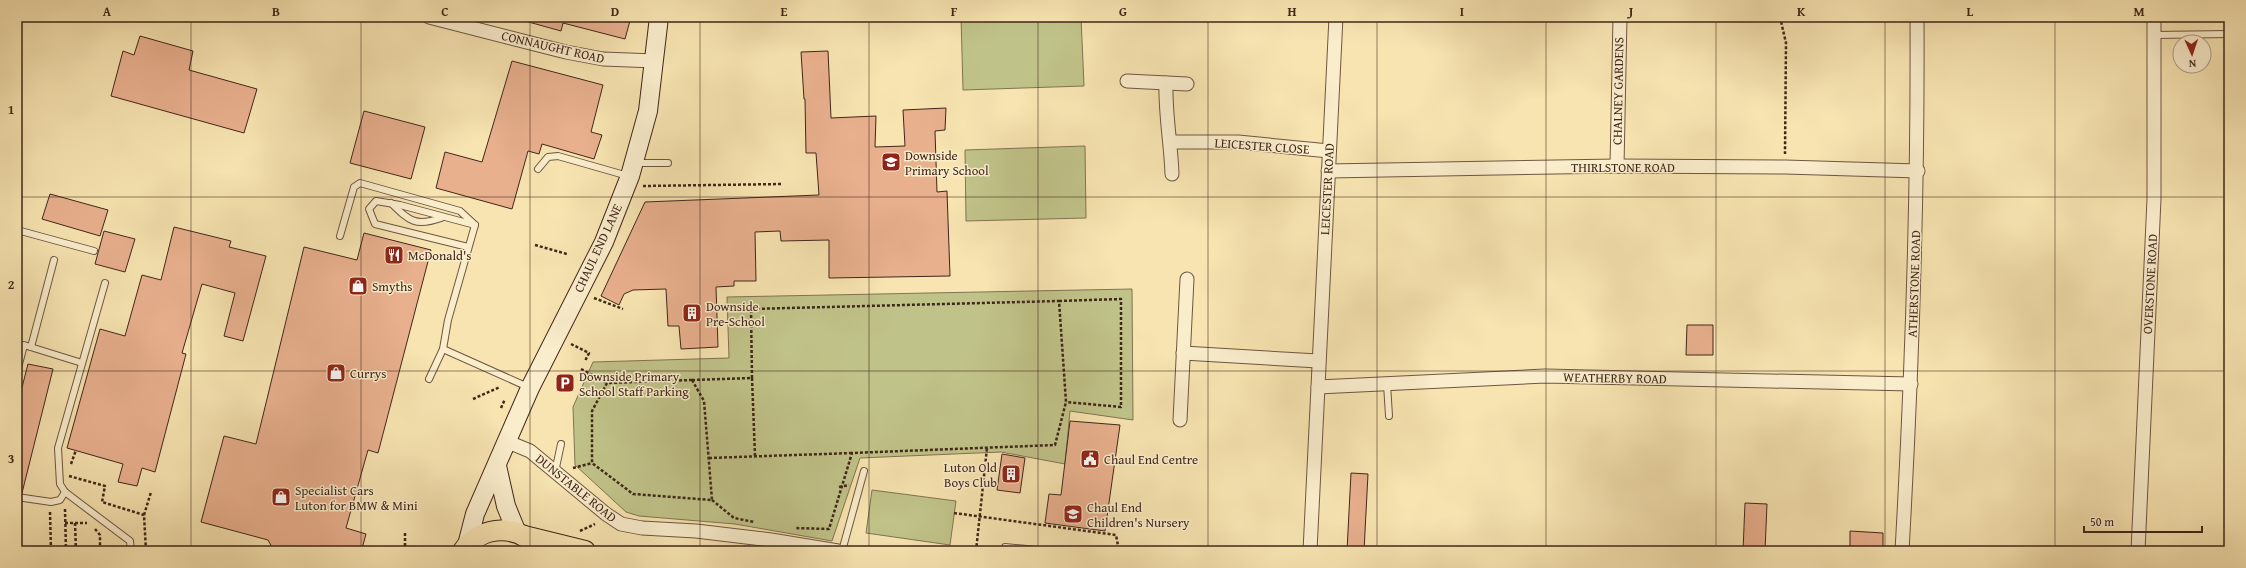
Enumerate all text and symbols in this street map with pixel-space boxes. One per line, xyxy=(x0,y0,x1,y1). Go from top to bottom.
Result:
text: A xyxy=(103,2,112,21)
text: B xyxy=(272,2,280,21)
text: C xyxy=(441,2,449,21)
text: D xyxy=(611,2,619,21)
text: E xyxy=(781,2,788,21)
text: F xyxy=(951,2,958,21)
text: G xyxy=(1119,2,1127,21)
text: H xyxy=(1287,2,1297,21)
text: I xyxy=(1460,2,1464,21)
text: J xyxy=(1627,2,1634,21)
text: K xyxy=(1797,2,1806,21)
text: L xyxy=(1967,2,1974,21)
text: M xyxy=(2133,2,2145,21)
street label: CONNAUGHT ROAD xyxy=(500,26,606,68)
north arrow xyxy=(2172,34,2212,74)
street label: CHALNEY GARDENS xyxy=(1608,37,1628,145)
text: N xyxy=(2188,56,2197,72)
text: 1 xyxy=(8,100,14,119)
street label: LEICESTER CLOSE xyxy=(1214,133,1311,159)
street label: LEICESTER ROAD xyxy=(1315,143,1339,235)
place label: Downside Primary School xyxy=(905,146,989,180)
school or university icon: Downside Primary School xyxy=(880,151,902,173)
street label: THIRLSTONE ROAD xyxy=(1571,158,1675,177)
street label: CHAUL END LANE xyxy=(569,200,627,296)
street label: ATHERSTONE ROAD xyxy=(1903,230,1925,338)
street label: OVERSTONE ROAD xyxy=(2138,233,2162,335)
restaurant icon: McDonald's xyxy=(383,244,405,266)
place label: McDonald's xyxy=(408,246,472,265)
text: 2 xyxy=(8,275,15,294)
shop icon: Smyths xyxy=(347,275,369,297)
place label: Smyths xyxy=(372,277,413,296)
place label: Downside Pre-School xyxy=(706,297,765,331)
building icon: Downside Pre-School xyxy=(681,302,703,324)
shop icon: Currys xyxy=(325,362,347,384)
place label: Currys xyxy=(350,364,386,383)
place label: Downside Primary School Staff Parking xyxy=(579,367,689,401)
street label: WEATHERBY ROAD xyxy=(1563,368,1667,388)
parking icon: Downside Primary School Staff Parking xyxy=(554,372,576,394)
public building icon: Chaul End Centre xyxy=(1079,448,1101,470)
text: 3 xyxy=(8,449,14,468)
street label: DUNSTABLE ROAD xyxy=(531,449,621,527)
place label: Chaul End Centre xyxy=(1104,450,1198,469)
place label: Luton Old Boys Club xyxy=(944,458,997,492)
building icon: Luton Old Boys Club xyxy=(1000,463,1022,485)
place label: Specialist Cars Luton for BMW & Mini xyxy=(295,481,418,515)
shop icon: Specialist Cars Luton for BMW & Mini xyxy=(270,486,292,508)
place label: Chaul End Children's Nursery xyxy=(1087,498,1190,532)
school or university icon: Chaul End Children's Nursery xyxy=(1062,503,1084,525)
scale bar xyxy=(2084,508,2202,534)
text: 50 m xyxy=(2090,513,2114,530)

